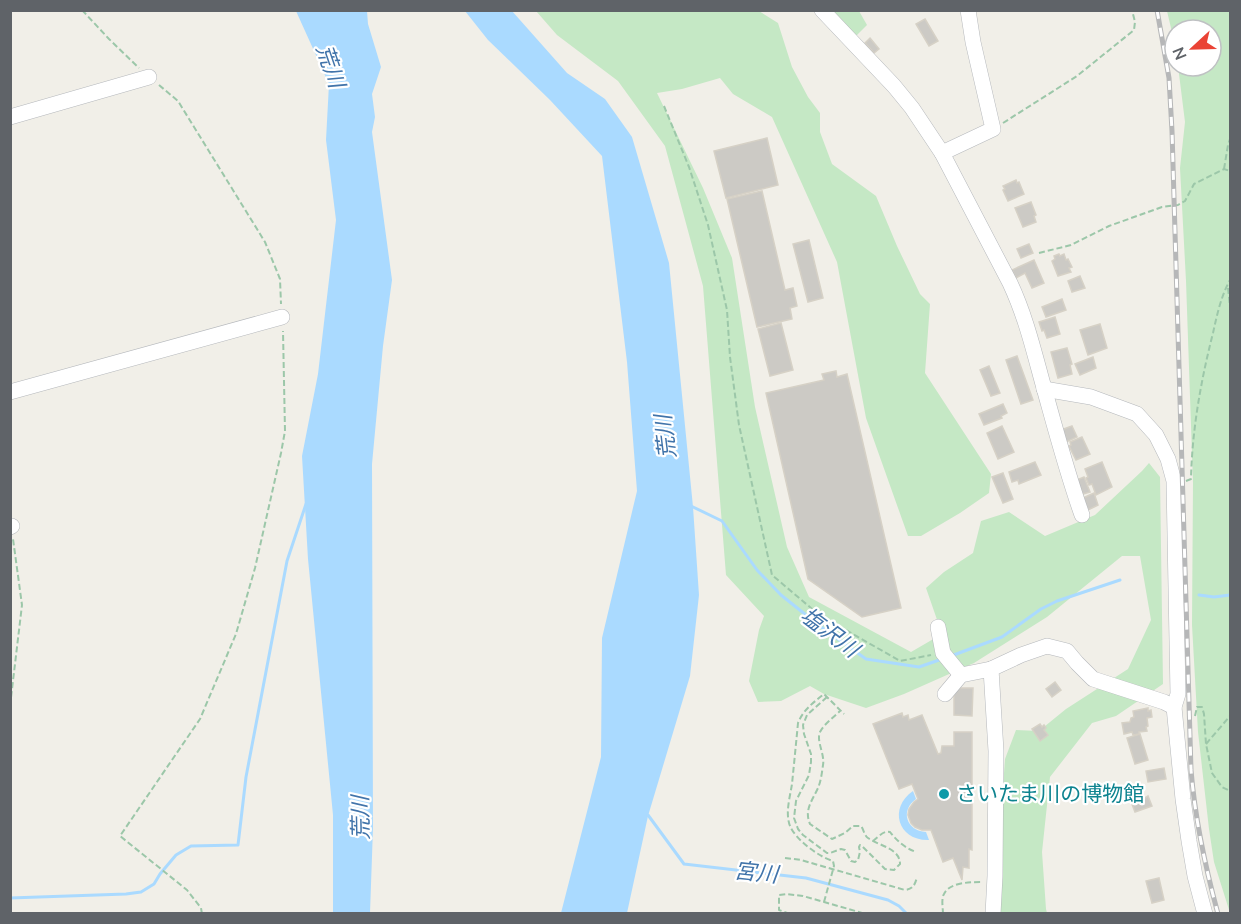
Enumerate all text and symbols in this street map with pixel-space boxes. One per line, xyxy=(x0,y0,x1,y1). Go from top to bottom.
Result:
north arrow xyxy=(1163,18,1223,78)
water label: 荒川 xyxy=(311,41,352,93)
text: N xyxy=(1168,44,1191,63)
water label: 荒川 xyxy=(648,411,682,461)
water label: 塩沢川 xyxy=(795,601,866,664)
place label: さいたま川の博物館 xyxy=(956,780,1144,806)
marker: さいたま川の博物館 xyxy=(937,787,951,801)
water label: 荒川 xyxy=(346,794,374,840)
water label: 宮川 xyxy=(733,856,781,888)

